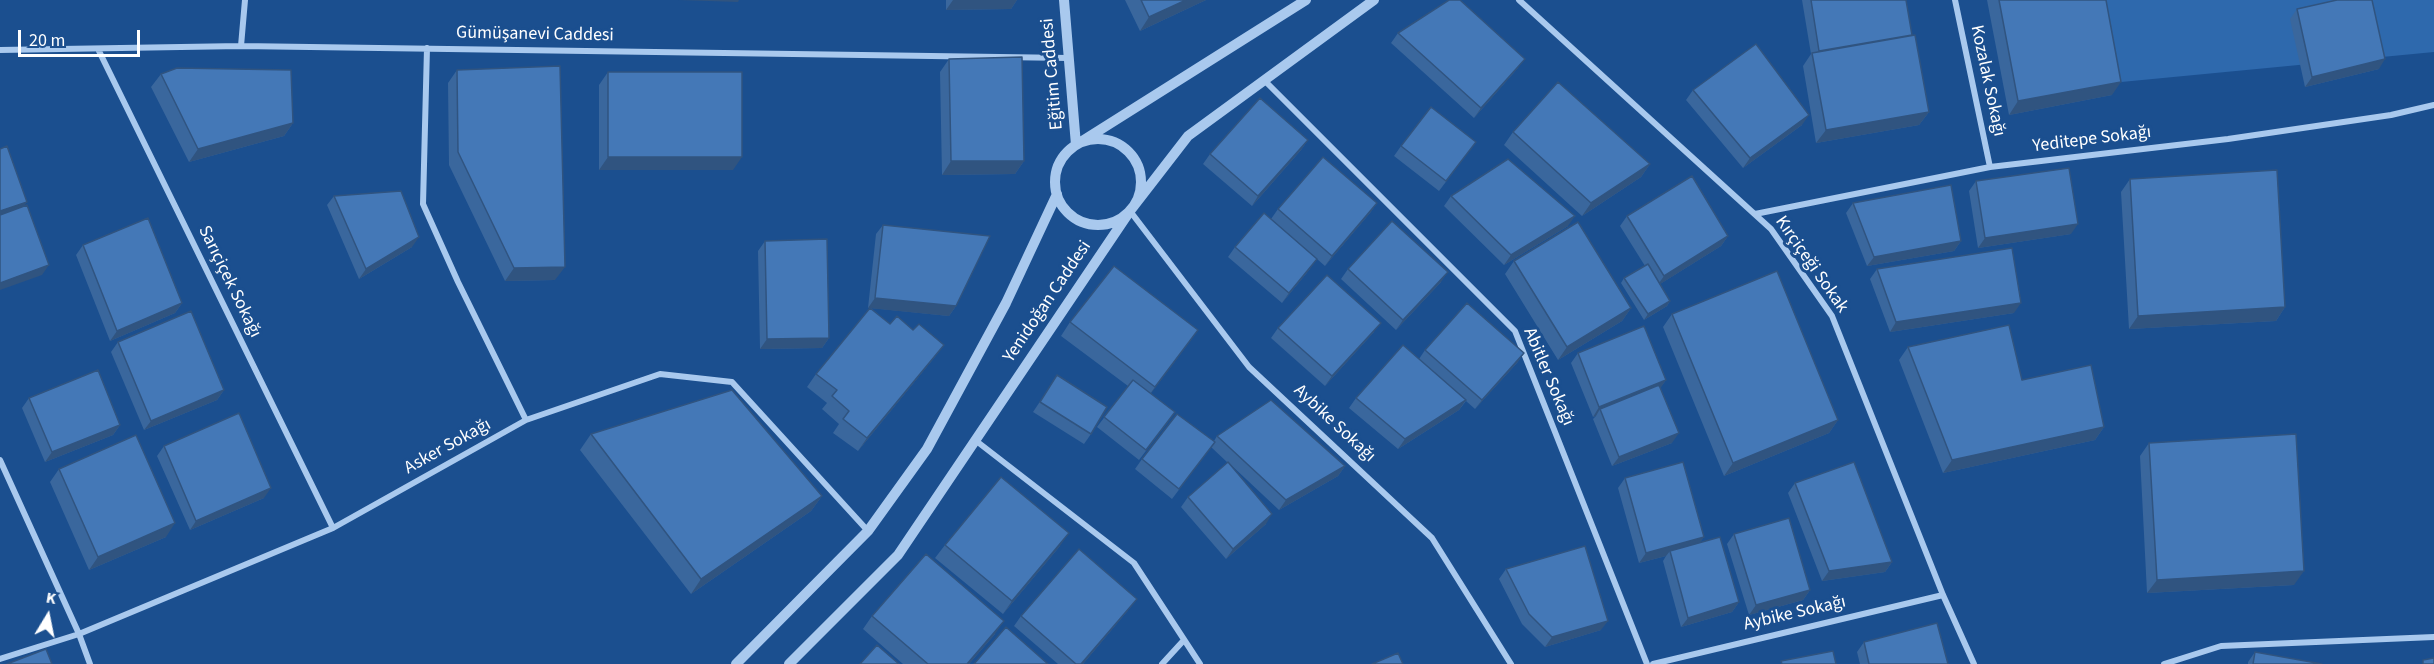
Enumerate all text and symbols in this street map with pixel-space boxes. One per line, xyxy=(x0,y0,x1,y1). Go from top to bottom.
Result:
street label: Eğitim Caddesi xyxy=(1037,17,1069,131)
scale bar xyxy=(21,18,142,56)
street label: Gümüşanevi Caddesi xyxy=(456,23,614,47)
street label: Kozalak Sokağı xyxy=(1965,23,2009,139)
text: 20 m xyxy=(29,28,65,53)
street label: Yeditepe Sokağı xyxy=(2032,122,2152,158)
street label: Kırçiçeği Sokak xyxy=(1770,212,1852,318)
street label: Sarıçiçek Sokağı xyxy=(193,222,265,342)
street label: Yenidoğan Caddesi xyxy=(999,237,1097,367)
street label: Abitler Sokağı xyxy=(1518,325,1578,429)
street label: Aybike Sokağı xyxy=(1289,381,1379,467)
street label: Asker Sokağı xyxy=(401,414,495,480)
north arrow xyxy=(18,586,78,646)
text: K xyxy=(44,587,58,610)
street label: Aybike Sokağı xyxy=(1742,592,1848,636)

